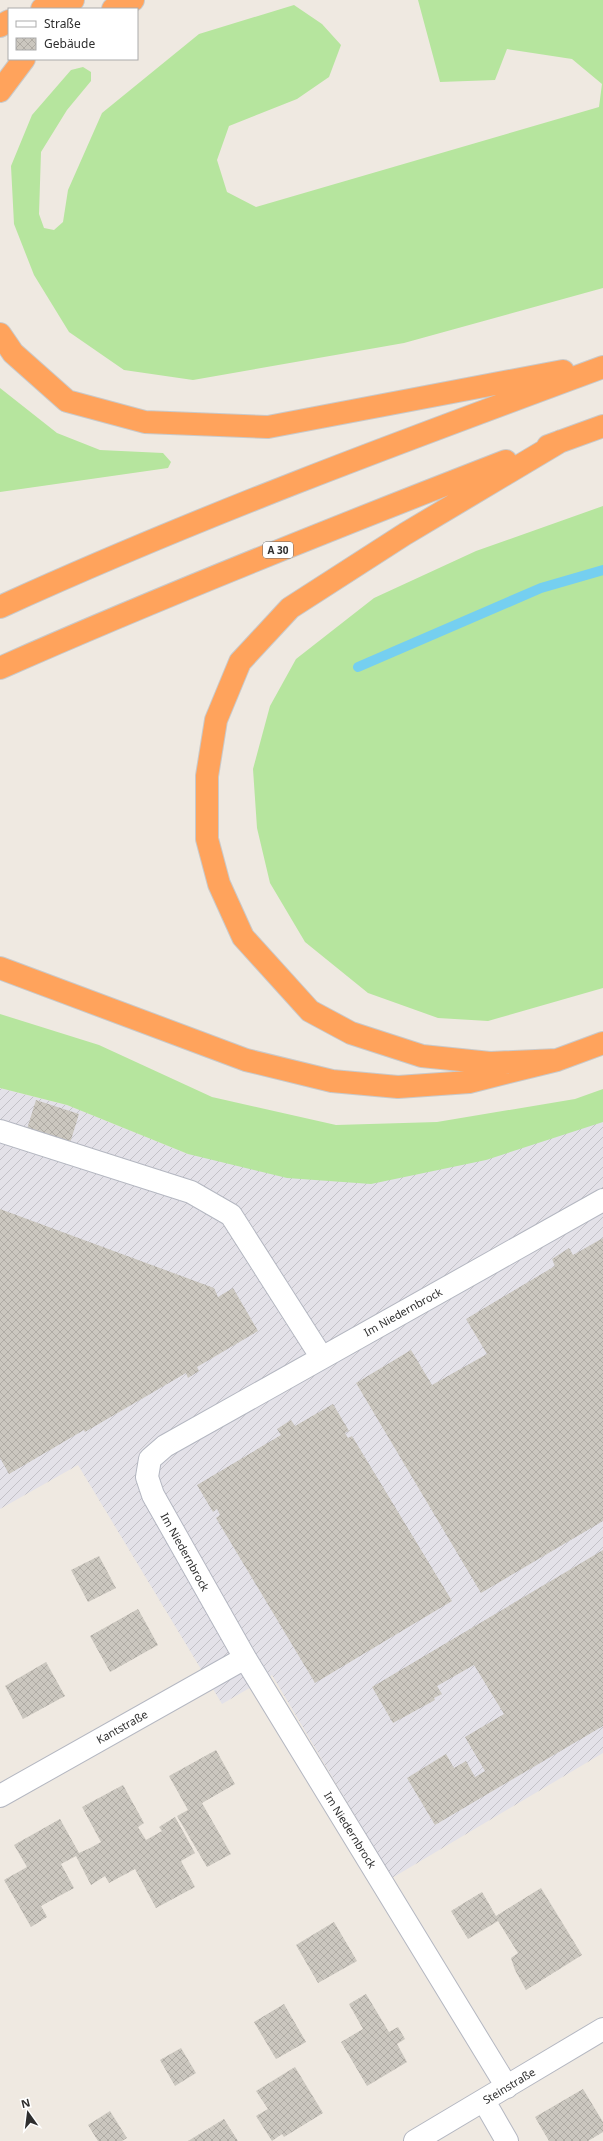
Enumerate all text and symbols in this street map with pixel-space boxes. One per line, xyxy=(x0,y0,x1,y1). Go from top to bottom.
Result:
legend xyxy=(8,8,138,60)
text: Straße xyxy=(44,15,81,32)
text: Gebäude xyxy=(44,35,95,52)
road number: A 30 xyxy=(263,542,293,558)
street label: Im Niedernbrock xyxy=(361,1284,445,1339)
street label: Im Niedernbrock xyxy=(158,1510,213,1594)
street label: Kantstraße xyxy=(93,1706,150,1747)
street label: Im Niedernbrock xyxy=(321,1789,380,1871)
street label: Steinstraße xyxy=(480,2064,538,2107)
north arrow xyxy=(8,2093,48,2133)
text: N xyxy=(19,2094,32,2111)

